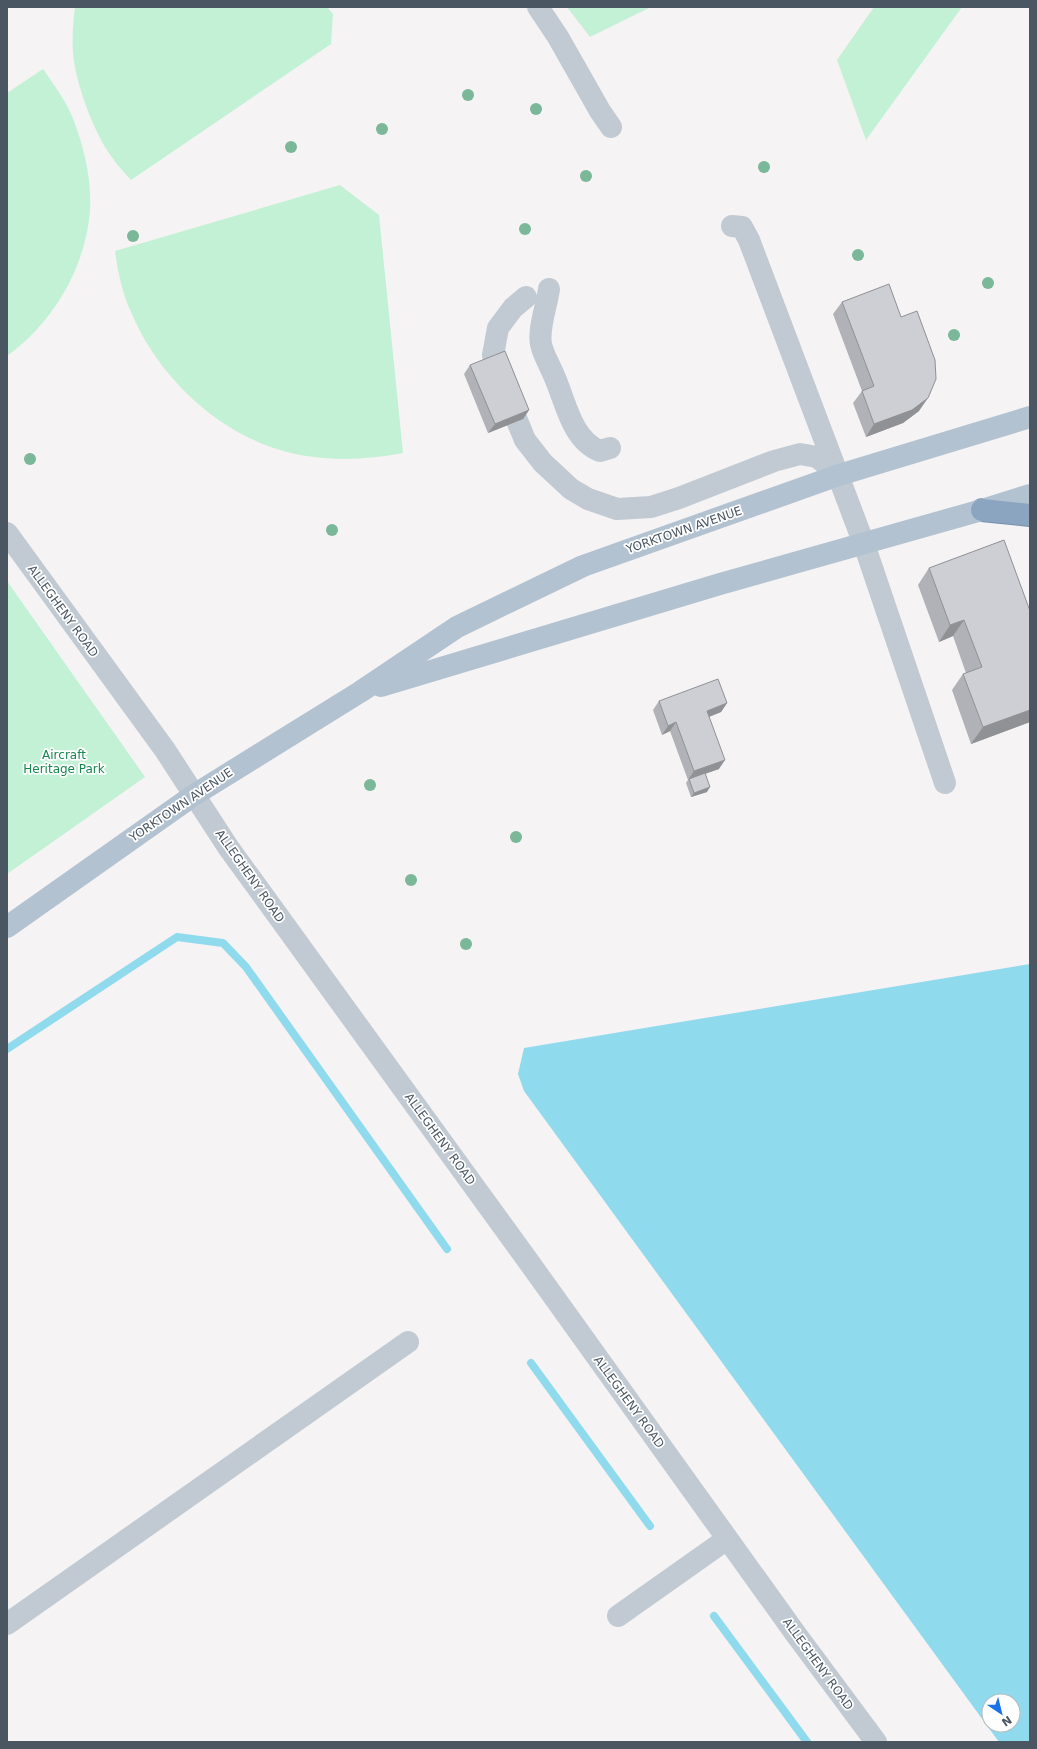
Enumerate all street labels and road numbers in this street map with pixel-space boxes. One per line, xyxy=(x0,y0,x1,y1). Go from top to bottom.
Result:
street label: YORKTOWN AVENUE xyxy=(623,504,744,557)
street label: ALLEGHENY ROAD xyxy=(25,562,101,660)
street label: YORKTOWN AVENUE xyxy=(126,765,235,845)
street label: ALLEGHENY ROAD xyxy=(213,827,287,925)
street label: ALLEGHENY ROAD xyxy=(402,1090,478,1188)
street label: ALLEGHENY ROAD xyxy=(591,1353,667,1451)
street label: ALLEGHENY ROAD xyxy=(780,1615,856,1713)

